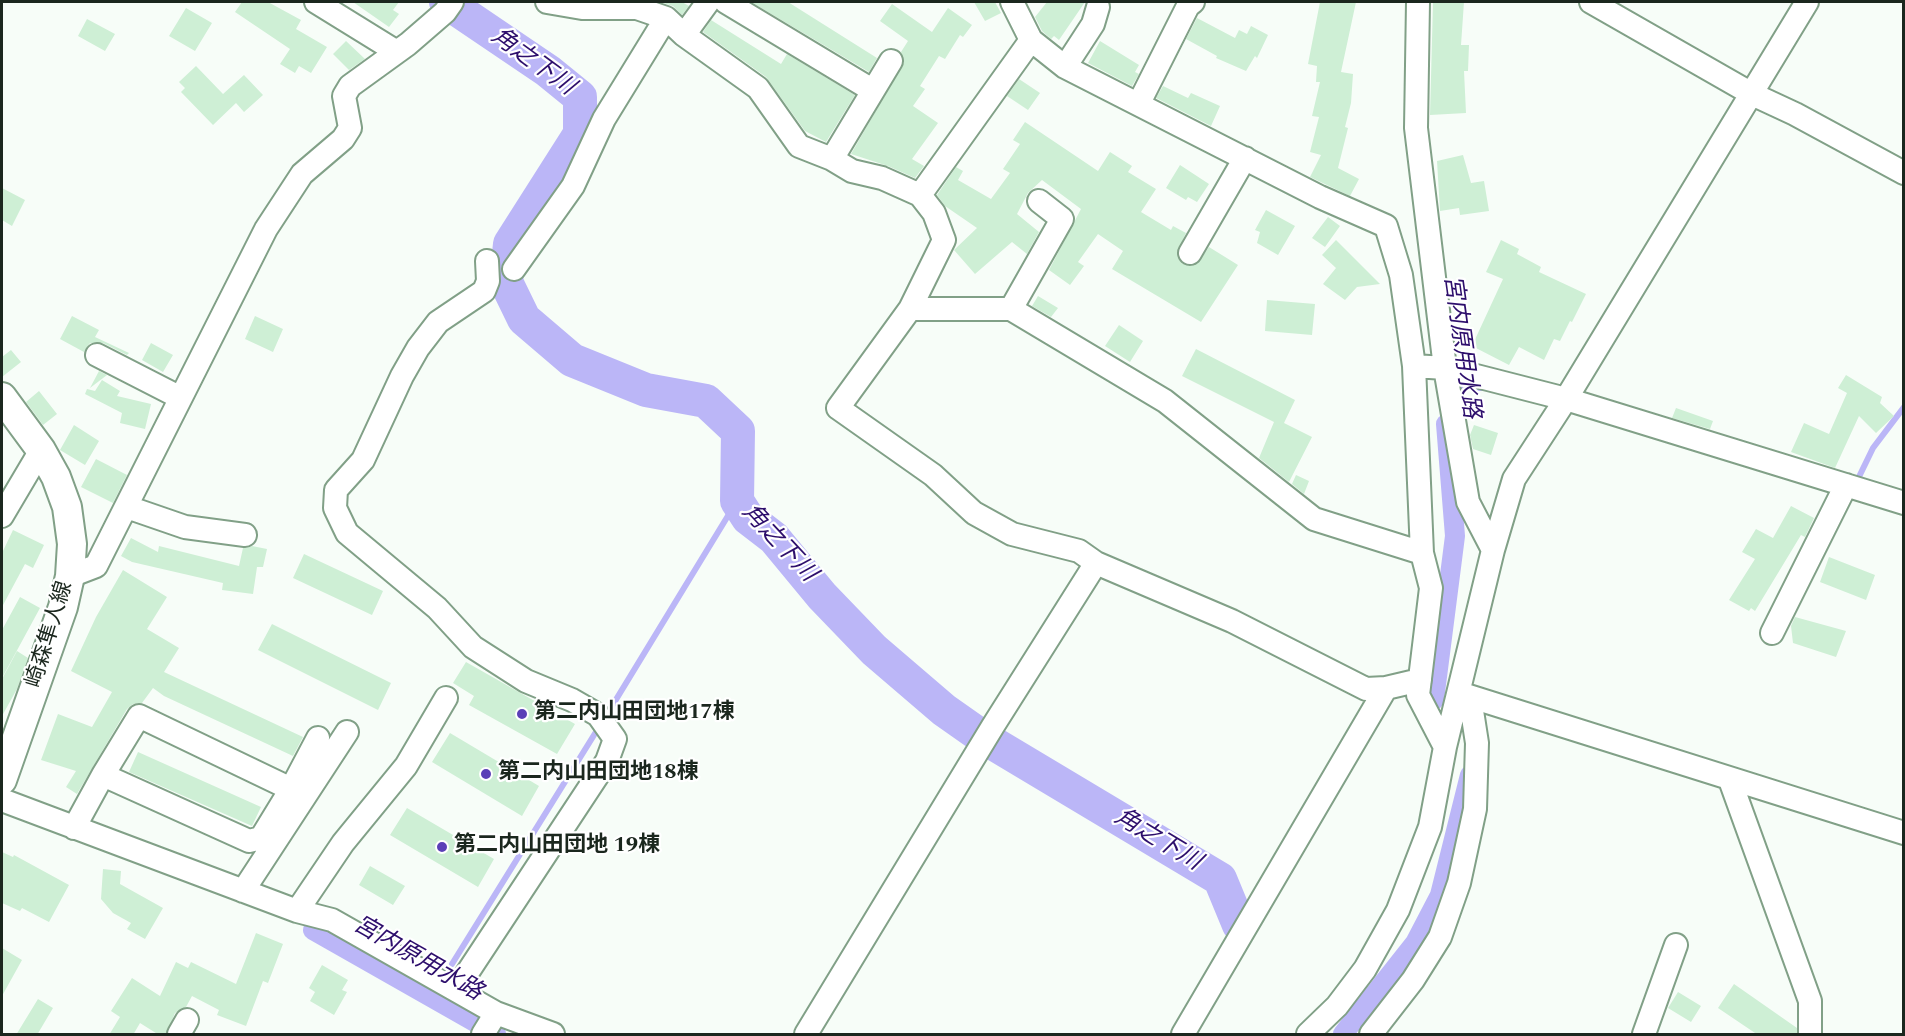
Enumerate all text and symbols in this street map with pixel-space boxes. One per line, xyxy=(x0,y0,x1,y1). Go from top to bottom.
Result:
water label: 角之下川 xyxy=(485,23,579,103)
water label: 宮内原用水路 xyxy=(1436,274,1484,420)
water label: 角之下川 xyxy=(735,499,821,589)
street label: 崎森隼人線 xyxy=(22,579,80,691)
place label: 第二内山田団地17棟 xyxy=(534,701,735,727)
marker: 第二内山田団地17棟 xyxy=(515,707,529,721)
place label: 第二内山田団地18棟 xyxy=(498,761,699,787)
marker: 第二内山田団地18棟 xyxy=(479,767,493,781)
water label: 角之下川 xyxy=(1108,804,1206,878)
place label: 第二内山田団地 19棟 xyxy=(454,834,660,860)
marker: 第二内山田団地 19棟 xyxy=(435,840,449,854)
water label: 宮内原用水路 xyxy=(347,912,487,1008)

